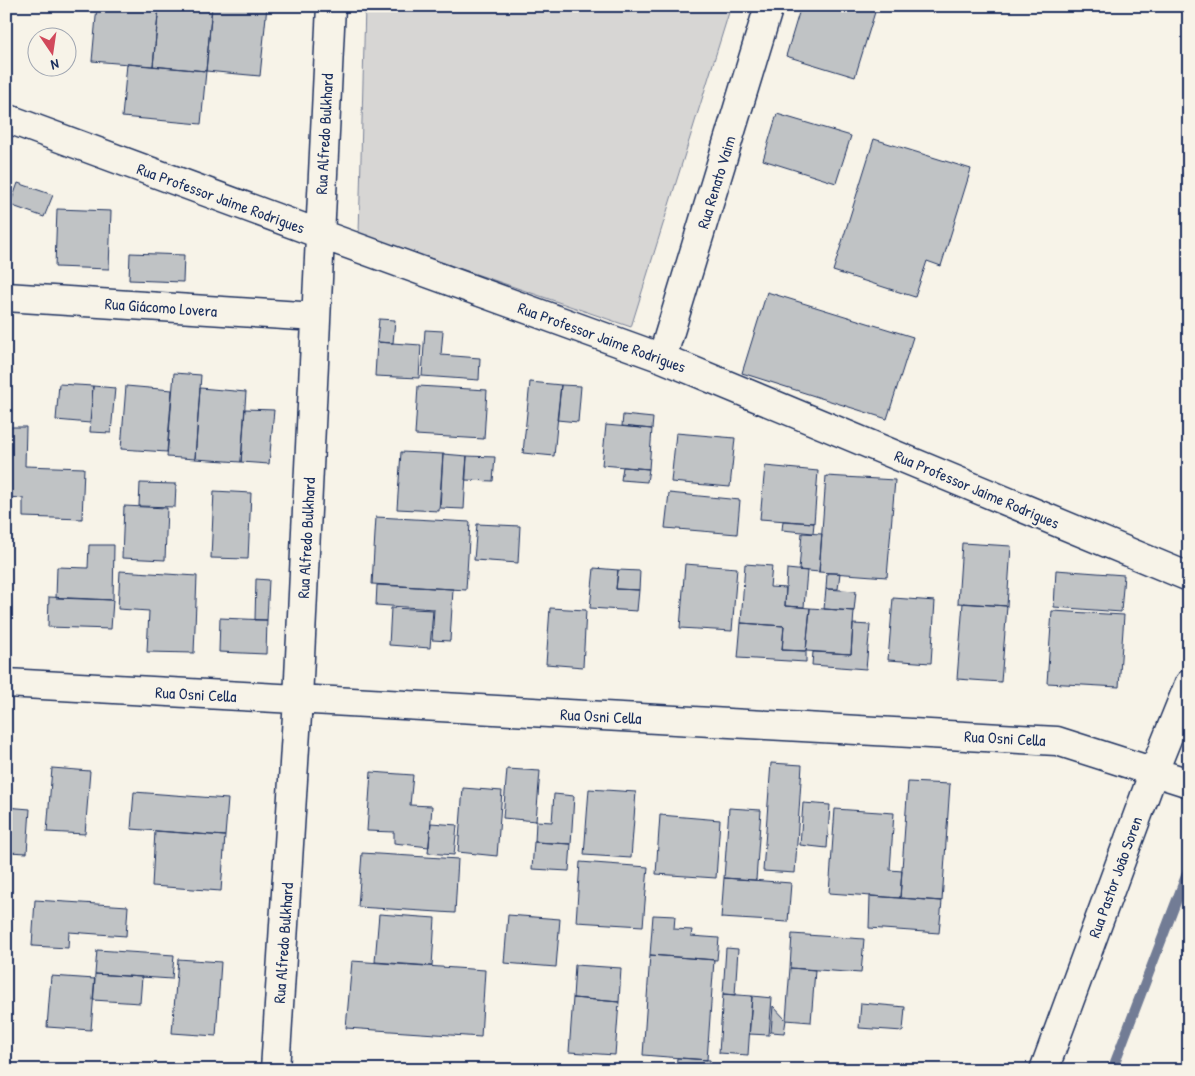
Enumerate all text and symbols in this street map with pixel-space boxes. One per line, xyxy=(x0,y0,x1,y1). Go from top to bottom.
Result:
north arrow xyxy=(28,28,78,78)
text: N xyxy=(49,55,61,75)
street label: Rua Alfredo Bulkhard xyxy=(310,73,338,195)
street label: Rua Renato Vaim xyxy=(691,133,741,231)
street label: Rua Professor Jaime Rodrigues xyxy=(134,157,308,239)
street label: Rua Giácomo Lovera xyxy=(104,292,218,322)
street label: Rua Professor Jaime Rodrigues xyxy=(515,296,689,378)
street label: Rua Professor Jaime Rodrigues xyxy=(891,444,1063,534)
street label: Rua Alfredo Bulkhard xyxy=(292,477,320,599)
street label: Rua Osni Cella xyxy=(155,681,237,707)
street label: Rua Osni Cella xyxy=(560,703,642,729)
street label: Rua Osni Cella xyxy=(964,725,1046,751)
street label: Rua Pastor João Soren xyxy=(1083,813,1147,941)
street label: Rua Alfredo Bulkhard xyxy=(268,882,298,1004)

